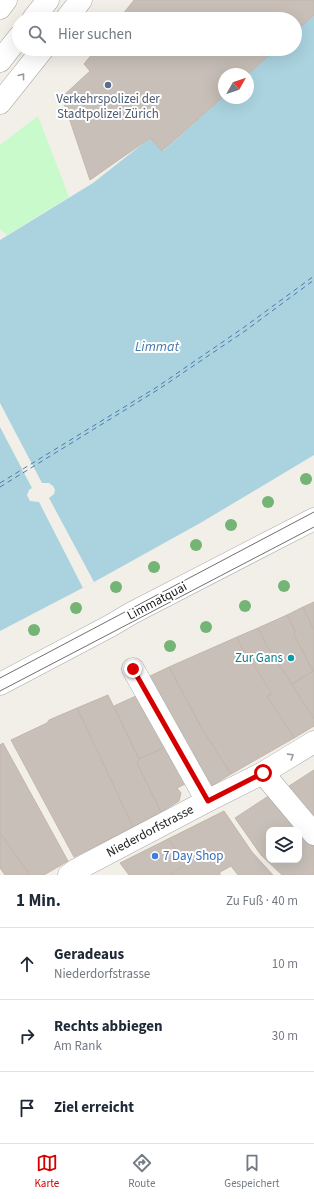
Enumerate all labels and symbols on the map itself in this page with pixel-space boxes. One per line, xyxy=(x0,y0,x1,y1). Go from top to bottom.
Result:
north arrow xyxy=(218,68,254,104)
one-way arrow xyxy=(17,74,24,81)
marker: Verkehrspolizei der Stadtpolizei Zürich xyxy=(103,80,113,90)
place label: Verkehrspolizei der Stadtpolizei Zürich xyxy=(56,90,160,123)
water label: Limmat xyxy=(135,337,180,357)
street label: Limmatquai xyxy=(124,578,190,624)
place label: Zur Gans xyxy=(235,649,284,667)
marker: Zur Gans xyxy=(286,653,296,663)
route end xyxy=(124,660,142,678)
one-way arrow xyxy=(287,754,294,761)
route start xyxy=(254,764,272,782)
street label: Niederdorfstrasse xyxy=(103,800,197,862)
place label: 7 Day Shop xyxy=(163,847,224,865)
marker: 7 Day Shop xyxy=(150,851,160,861)

